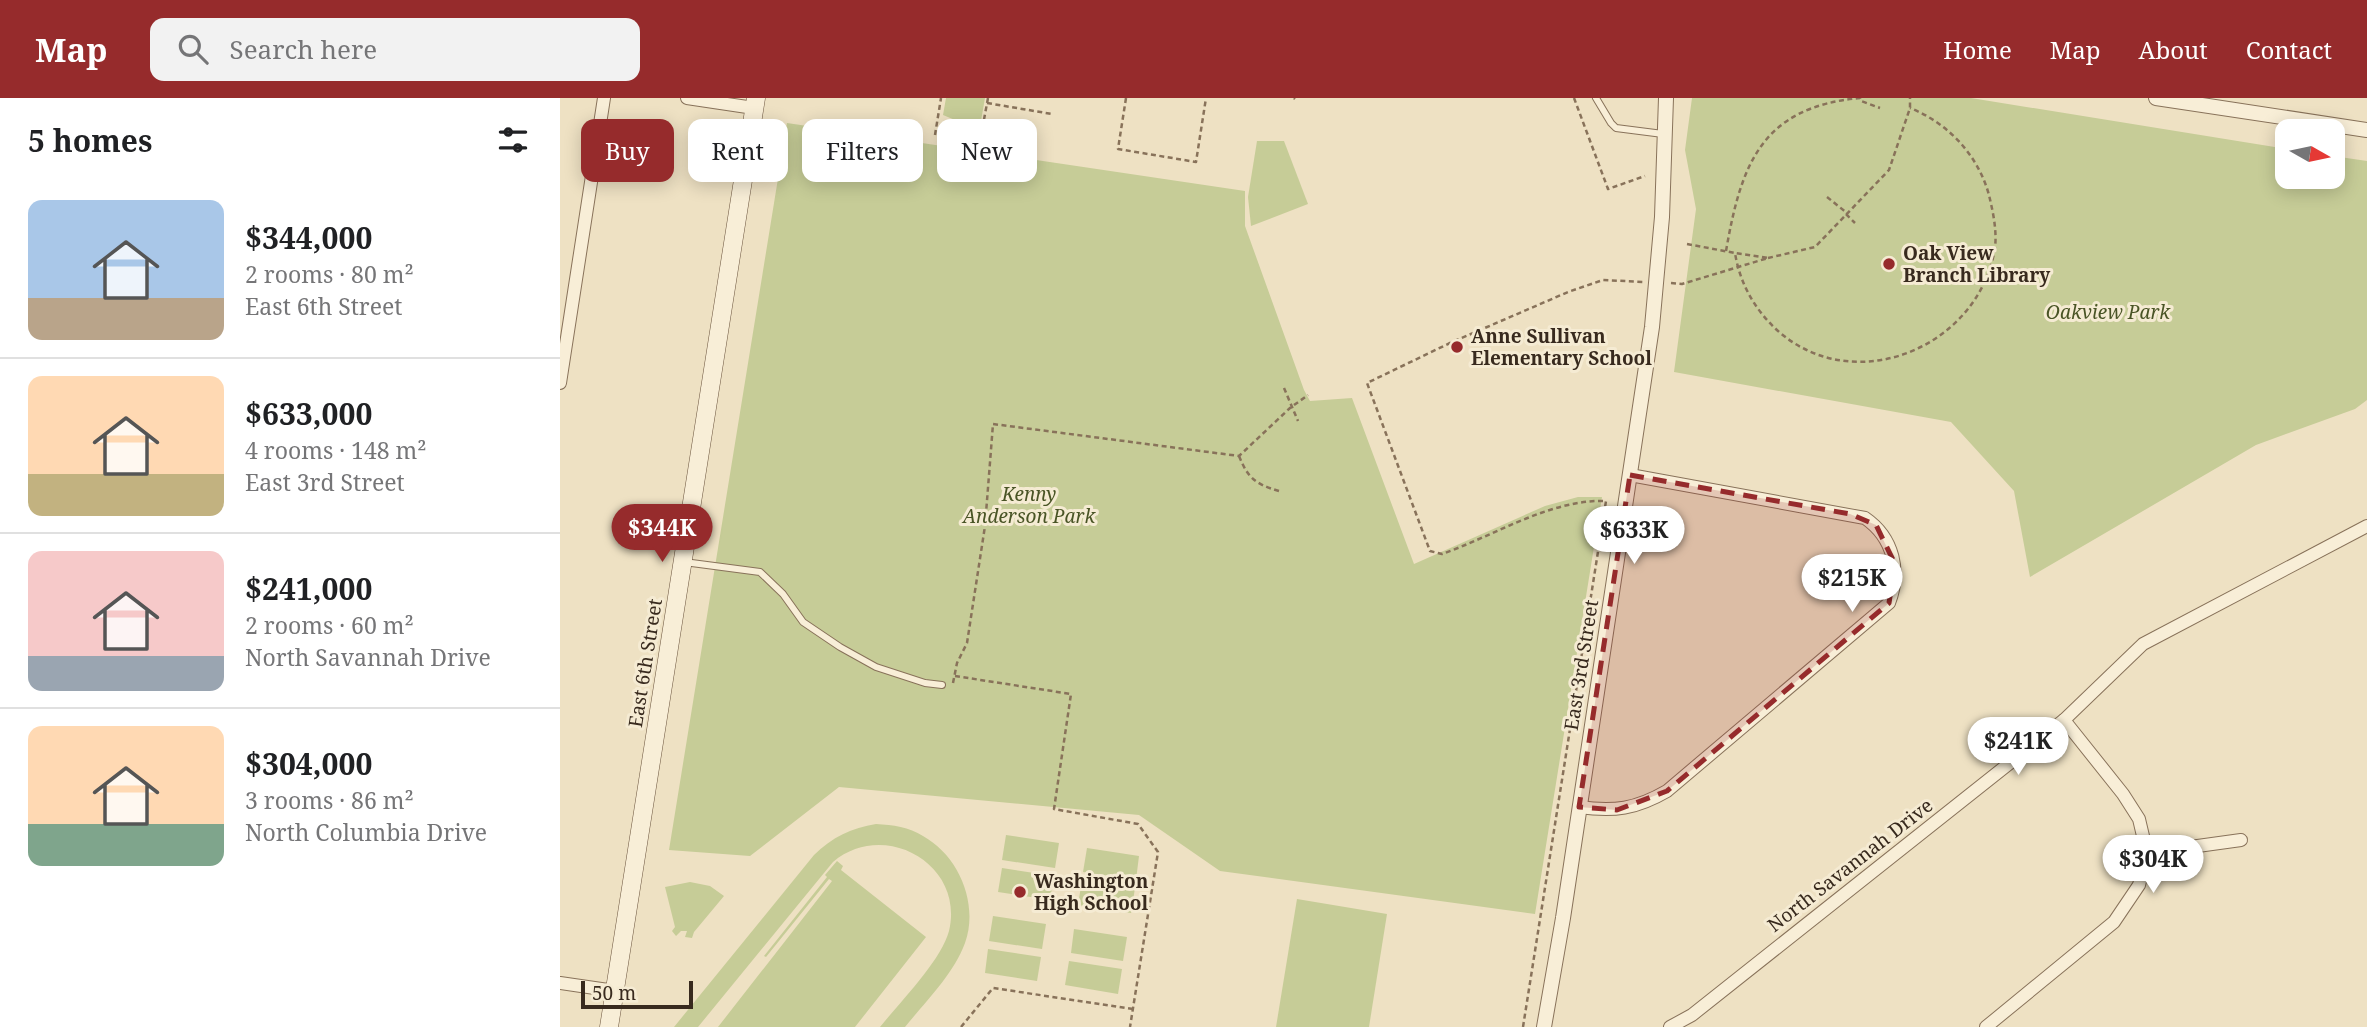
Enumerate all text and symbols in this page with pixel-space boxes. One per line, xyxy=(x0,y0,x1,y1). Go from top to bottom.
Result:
search box xyxy=(150,18,640,81)
text: Map xyxy=(35,27,108,72)
icon: search xyxy=(174,30,212,68)
text: Search here xyxy=(230,31,377,67)
text: Home xyxy=(1943,33,2012,66)
text: Map xyxy=(2050,33,2101,66)
text: About xyxy=(2139,33,2208,66)
text: Contact xyxy=(2246,33,2332,66)
chip: Buy xyxy=(581,119,674,182)
chip: Rent xyxy=(688,119,788,182)
chip: Filters xyxy=(802,119,923,182)
chip: New xyxy=(937,119,1037,182)
north arrow xyxy=(2275,119,2345,189)
map controls xyxy=(2275,119,2345,189)
text: 5 homes xyxy=(28,120,152,161)
icon: filters xyxy=(494,121,532,159)
text: $344,000 xyxy=(245,217,372,258)
icon: home xyxy=(84,228,168,312)
place label: Oak View Branch Library xyxy=(1903,240,2050,288)
marker: Oak View Branch Library xyxy=(1881,256,1897,272)
text: 2 rooms · 80 m² xyxy=(245,258,414,290)
text: East 6th Street xyxy=(245,290,402,322)
park label: Oakview Park xyxy=(2046,299,2171,325)
place label: Anne Sullivan Elementary School xyxy=(1471,323,1652,371)
marker: Anne Sullivan Elementary School xyxy=(1449,339,1465,355)
text: $633,000 xyxy=(245,393,372,434)
icon: home xyxy=(84,404,168,488)
text: 4 rooms · 148 m² xyxy=(245,434,427,466)
text: East 3rd Street xyxy=(245,466,405,498)
park label: Kenny Anderson Park xyxy=(961,481,1096,529)
pin: $344K xyxy=(613,504,711,564)
pin: $633K xyxy=(1585,506,1683,566)
text: $344K xyxy=(628,511,696,543)
text: $633K xyxy=(1600,513,1668,545)
pin: $215K xyxy=(1803,554,1901,614)
text: $215K xyxy=(1818,561,1886,593)
text: $241,000 xyxy=(245,568,372,609)
icon: home xyxy=(84,579,168,663)
street label: East 6th Street xyxy=(622,596,668,729)
street label: East 3rd Street xyxy=(1558,598,1604,732)
text: 2 rooms · 60 m² xyxy=(245,609,414,641)
text: North Savannah Drive xyxy=(245,641,491,673)
pin: $241K xyxy=(1969,718,2067,777)
text: $241K xyxy=(1984,724,2052,756)
text: $304,000 xyxy=(245,743,372,784)
icon: home xyxy=(84,754,168,838)
text: 3 rooms · 86 m² xyxy=(245,784,414,816)
street label: North Savannah Drive xyxy=(1762,792,1938,938)
text: North Columbia Drive xyxy=(245,816,487,848)
pin: $304K xyxy=(2104,836,2202,895)
text: $304K xyxy=(2119,842,2187,874)
place label: Washington High School xyxy=(1034,868,1149,916)
marker: Washington High School xyxy=(1012,884,1028,900)
scale bar xyxy=(581,978,693,1010)
text: 50 m xyxy=(592,980,636,1006)

